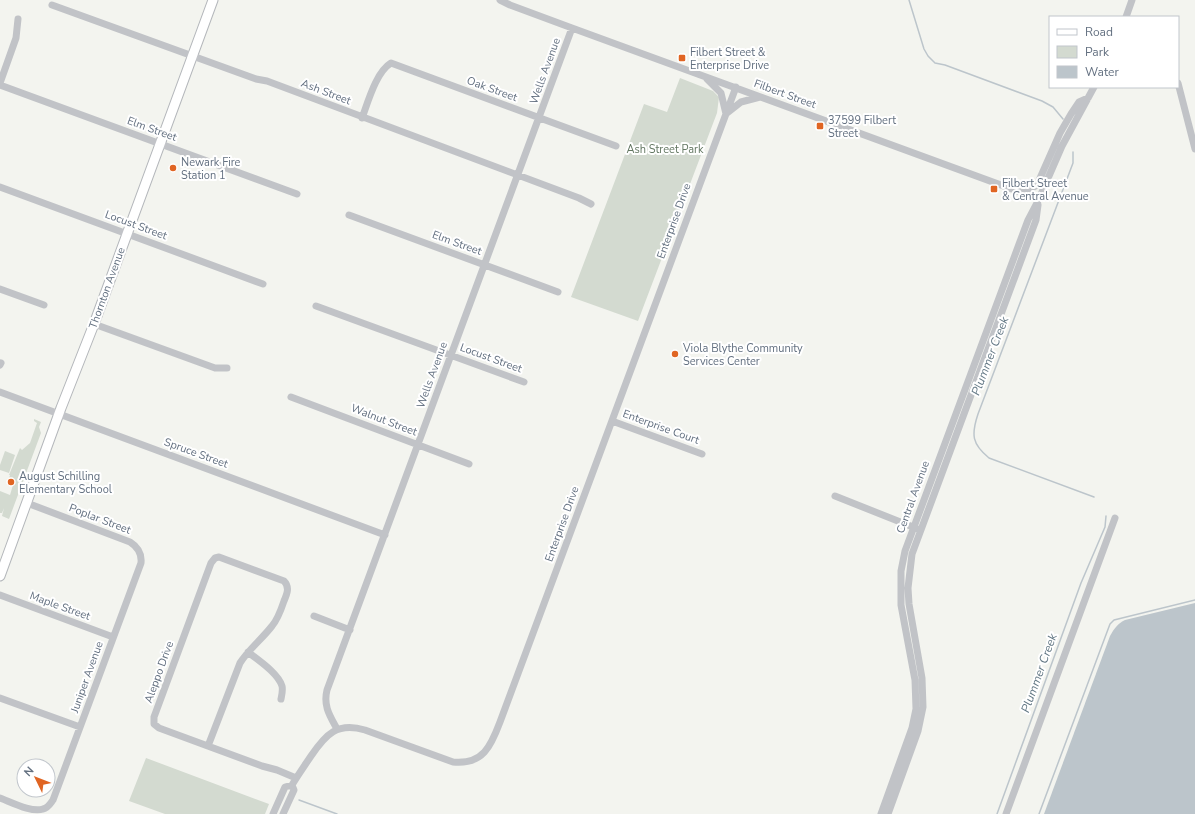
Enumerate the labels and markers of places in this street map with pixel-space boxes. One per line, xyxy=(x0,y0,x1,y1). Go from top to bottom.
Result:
place label: Filbert Street & Enterprise Drive xyxy=(690,45,769,73)
marker: Filbert Street & Enterprise Drive xyxy=(677,53,687,63)
place label: 37599 Filbert Street xyxy=(828,113,896,141)
marker: 37599 Filbert Street xyxy=(815,121,825,131)
place label: Newark Fire Station 1 xyxy=(181,155,241,183)
marker: Newark Fire Station 1 xyxy=(168,163,178,173)
place label: Filbert Street & Central Avenue xyxy=(1002,176,1089,204)
marker: Filbert Street & Central Avenue xyxy=(989,184,999,194)
place label: Viola Blythe Community Services Center xyxy=(682,341,803,369)
marker: Viola Blythe Community Services Center xyxy=(670,349,680,359)
place label: August Schilling Elementary School xyxy=(19,469,113,497)
marker: August Schilling Elementary School xyxy=(6,477,16,487)

